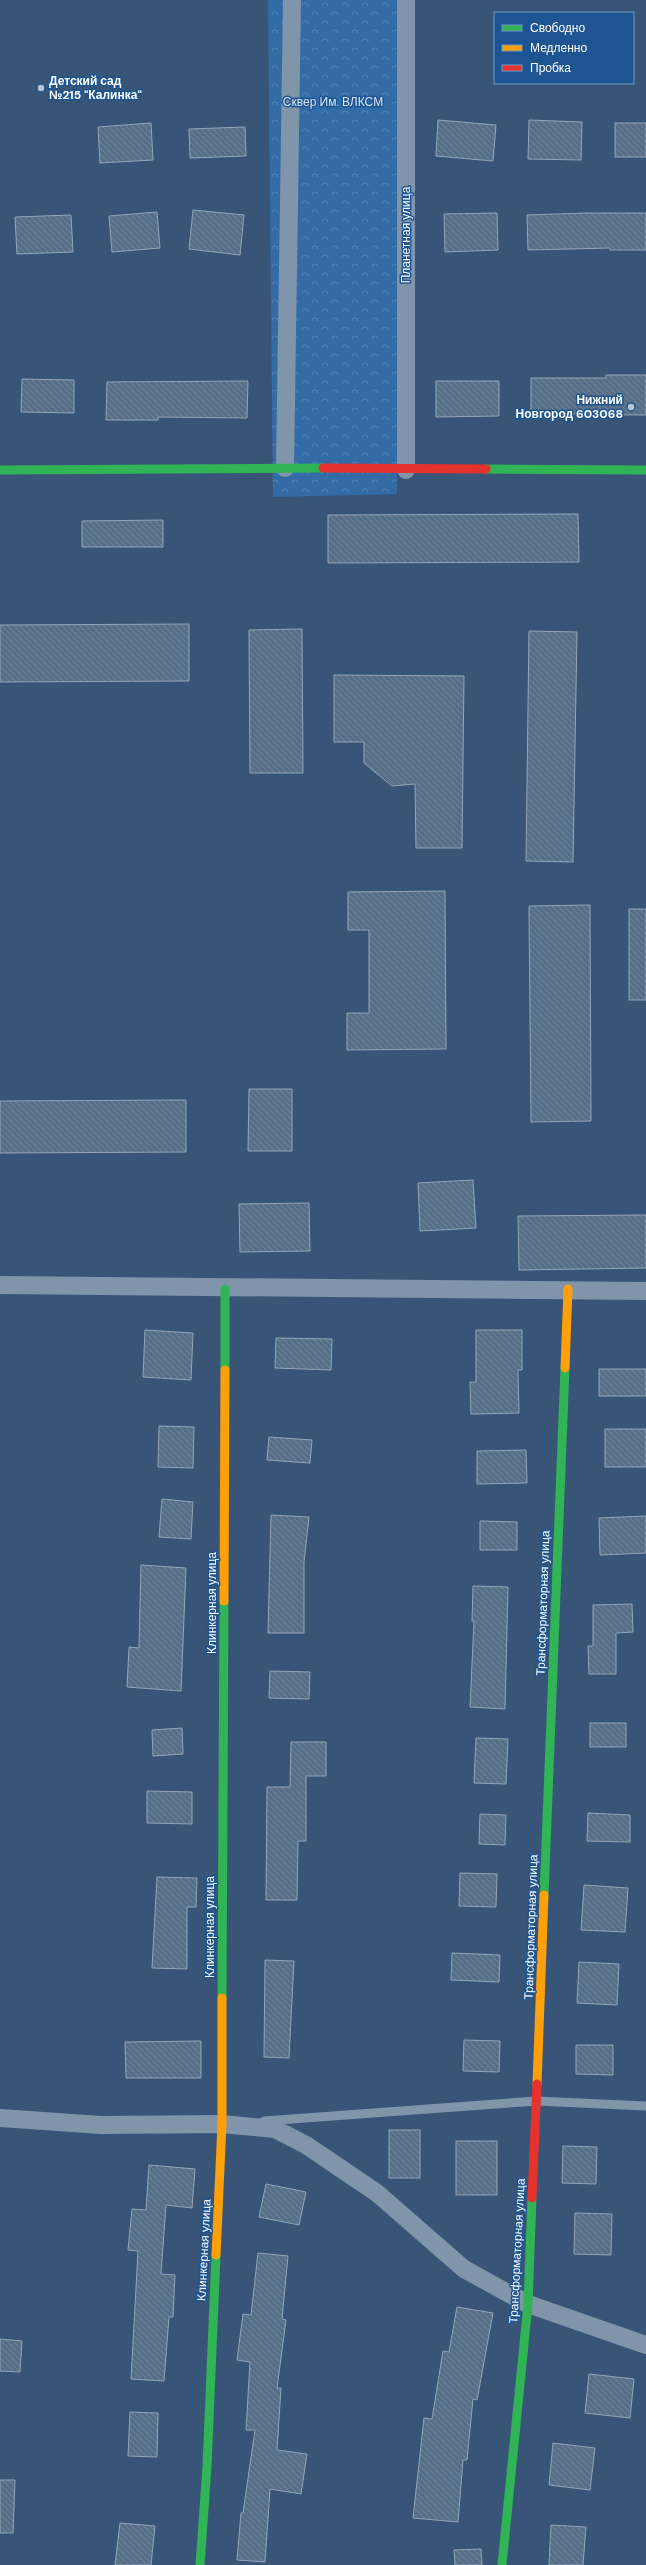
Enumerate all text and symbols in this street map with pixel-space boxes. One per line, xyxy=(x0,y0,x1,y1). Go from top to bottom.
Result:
legend xyxy=(494,12,634,84)
text: Свободно xyxy=(530,20,585,36)
text: Медленно xyxy=(530,40,587,56)
text: Пробка xyxy=(530,60,571,76)
place label: Детский сад №215 "Калинка" xyxy=(49,73,142,103)
marker: Детский сад №215 "Калинка" xyxy=(36,83,46,93)
park label: Сквер Им. ВЛКСМ xyxy=(283,94,383,110)
street label: Планетная улица xyxy=(398,186,414,283)
place label: Нижний Новгород 603068 xyxy=(516,392,623,422)
marker: Нижний Новгород 603068 xyxy=(626,402,636,412)
street label: Трансформаторная улица xyxy=(532,1530,554,1676)
street label: Клинкерная улица xyxy=(204,1552,220,1654)
street label: Трансформаторная улица xyxy=(520,1854,542,2000)
street label: Клинкерная улица xyxy=(202,1876,218,1978)
street label: Трансформаторная улица xyxy=(505,2178,529,2324)
street label: Клинкерная улица xyxy=(193,2198,215,2301)

